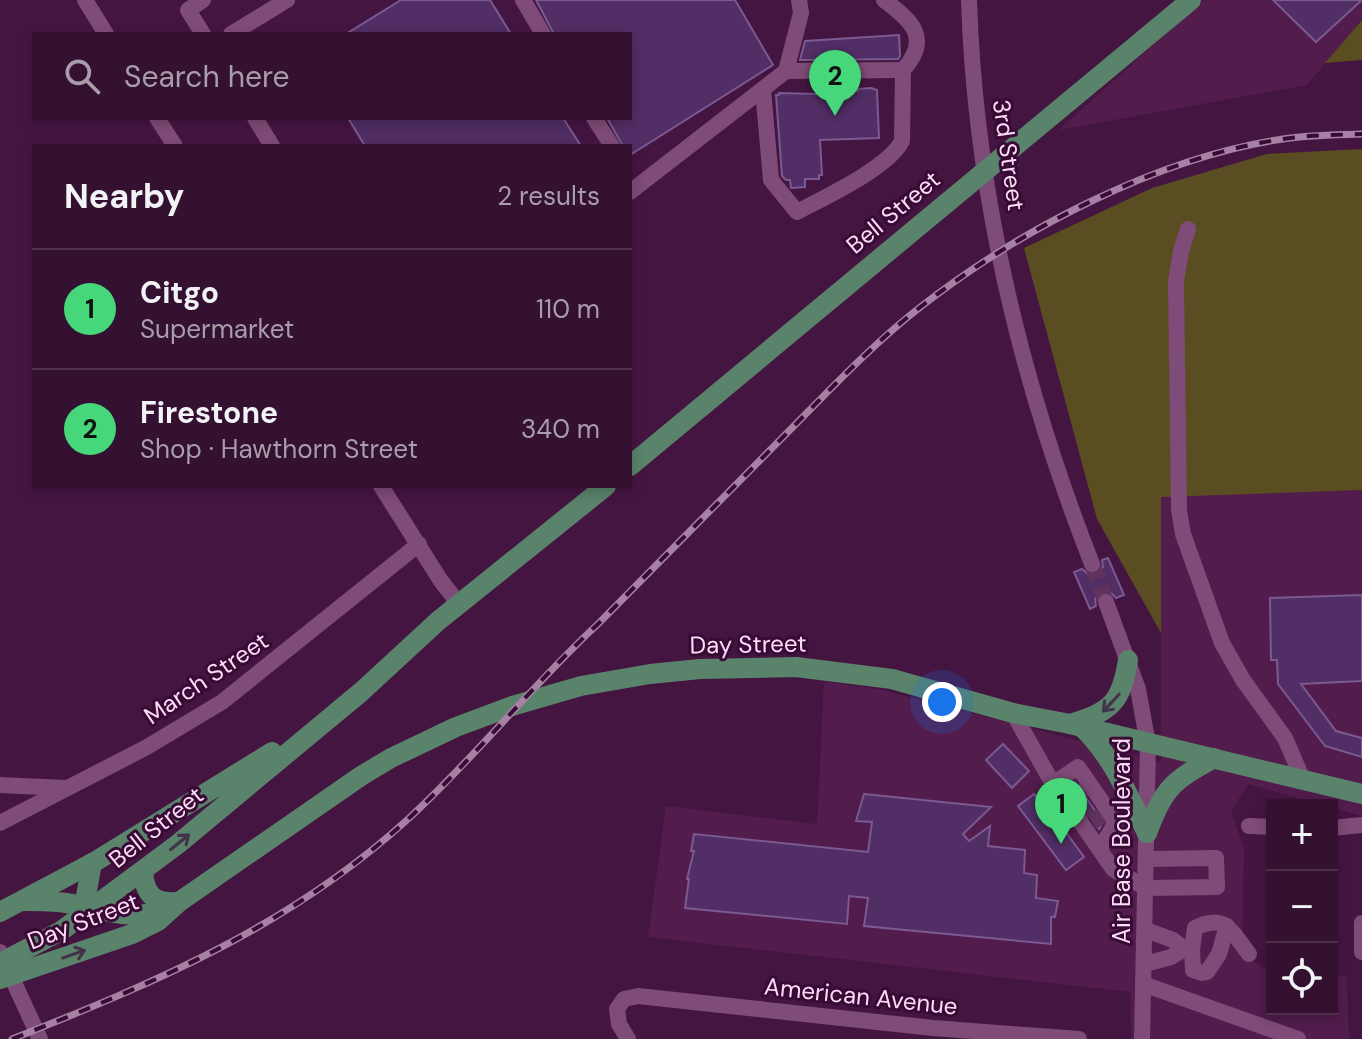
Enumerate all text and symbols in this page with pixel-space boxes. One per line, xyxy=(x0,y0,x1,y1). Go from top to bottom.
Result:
search box xyxy=(32,32,632,120)
pin: 2 xyxy=(809,50,861,116)
icon: search xyxy=(60,54,104,98)
text: Search here xyxy=(124,57,290,96)
street label: 3rd Street xyxy=(986,97,1032,213)
street label: Bell Street xyxy=(840,164,946,260)
text: Nearby xyxy=(64,174,184,219)
text: 2 results xyxy=(497,179,600,213)
text: Citgo xyxy=(140,273,219,312)
text: 1 xyxy=(85,292,95,326)
text: 110 m xyxy=(536,292,600,326)
text: Supermarket xyxy=(140,312,294,346)
text: Firestone xyxy=(140,393,278,432)
text: 2 xyxy=(82,412,98,446)
text: 340 m xyxy=(521,412,600,446)
text: Shop · Hawthorn Street xyxy=(140,432,418,466)
street label: March Street xyxy=(138,625,274,731)
street label: Day Street xyxy=(689,627,807,661)
your location xyxy=(922,682,962,722)
one-way arrow xyxy=(1102,692,1121,713)
street label: Air Base Boulevard xyxy=(1106,738,1137,944)
pin: 1 xyxy=(1035,778,1087,844)
street label: Bell Street xyxy=(102,779,210,875)
map controls xyxy=(1266,799,1338,1015)
button: + xyxy=(1266,799,1338,871)
one-way arrow xyxy=(170,833,190,851)
button: − xyxy=(1266,871,1338,943)
street label: Day Street xyxy=(23,886,143,956)
button: locate xyxy=(1266,943,1338,1015)
one-way arrow xyxy=(61,945,86,960)
street label: American Avenue xyxy=(763,970,959,1022)

